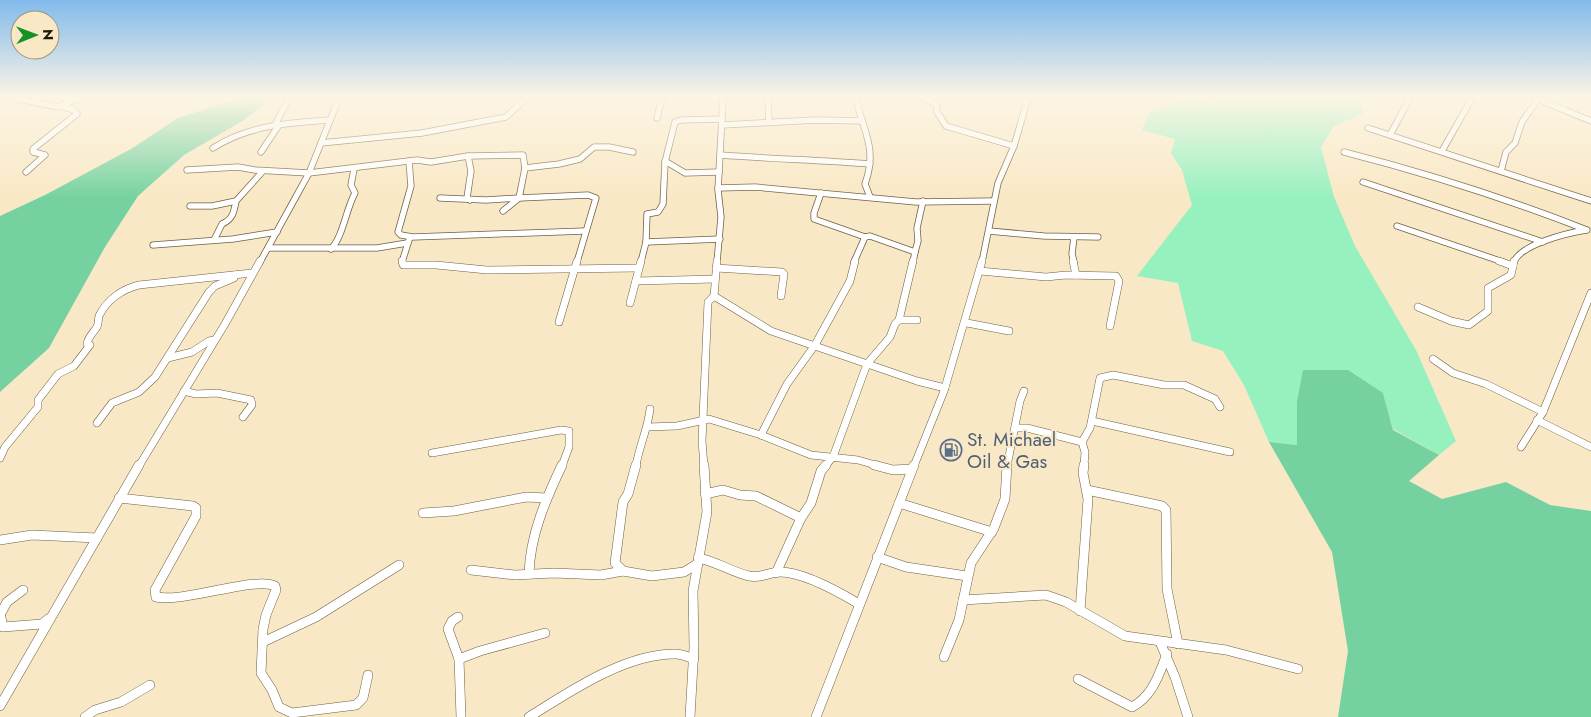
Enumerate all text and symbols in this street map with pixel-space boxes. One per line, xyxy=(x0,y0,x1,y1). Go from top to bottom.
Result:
north arrow xyxy=(10,10,60,60)
text: N xyxy=(38,29,58,41)
place label: St. Michael Oil & Gas xyxy=(967,426,1056,475)
fuel station icon: St. Michael Oil & Gas xyxy=(939,438,963,462)

